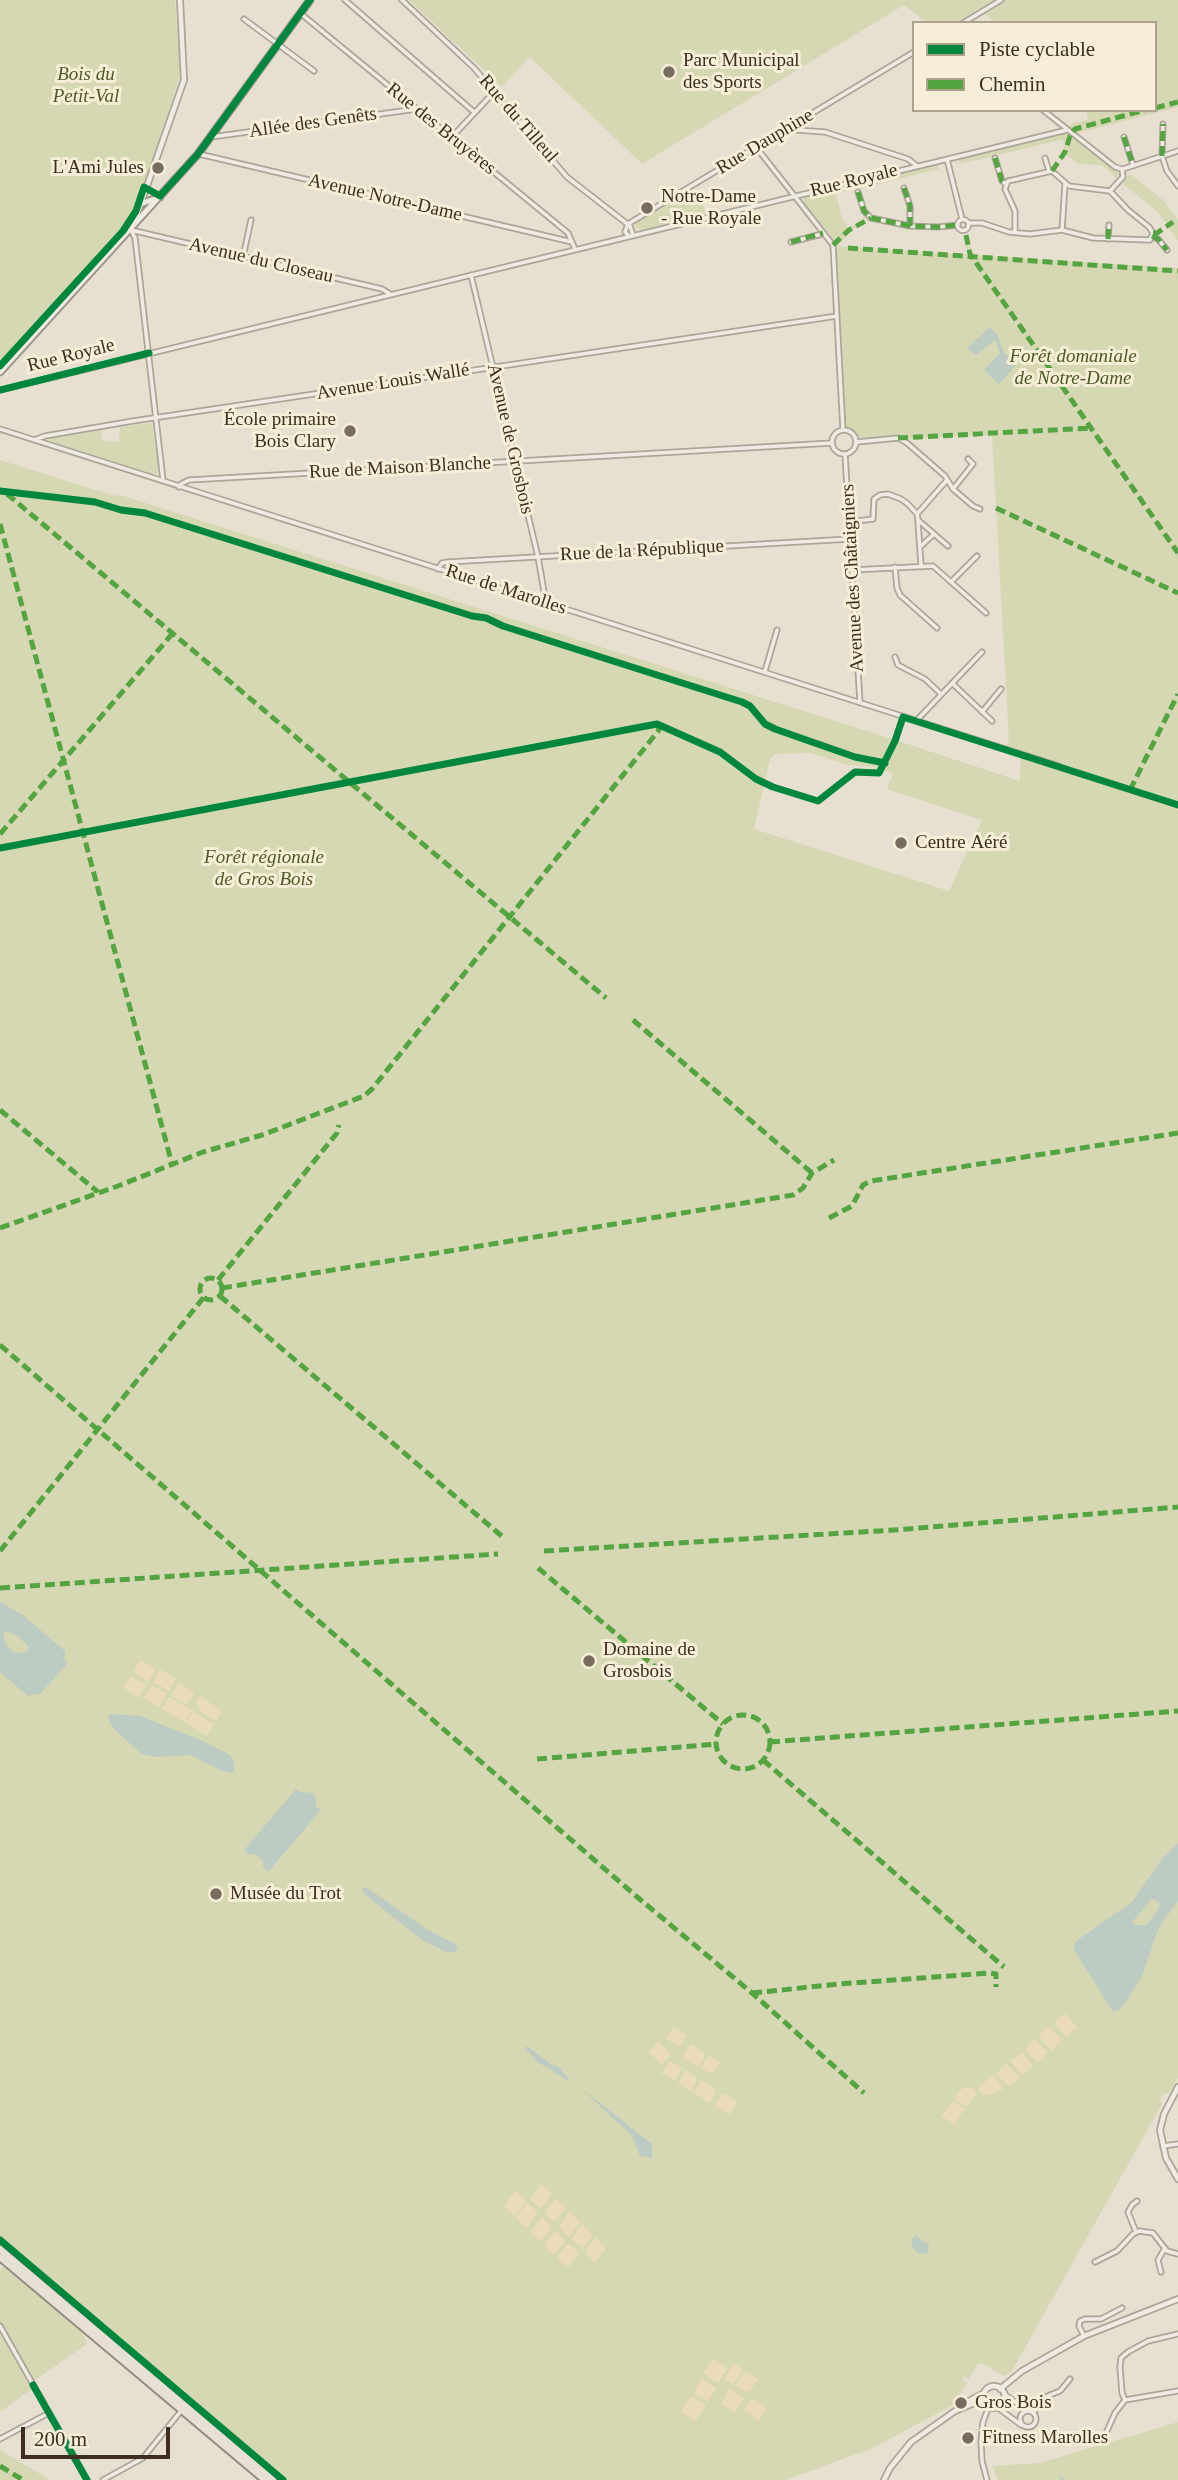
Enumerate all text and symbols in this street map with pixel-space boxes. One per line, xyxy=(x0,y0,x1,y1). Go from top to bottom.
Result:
legend xyxy=(912,21,1157,112)
text: Piste cyclable xyxy=(979,37,1095,61)
place label: Parc Municipal des Sports xyxy=(683,50,800,94)
park label: Bois du Petit-Val xyxy=(53,64,119,108)
marker: Parc Municipal des Sports xyxy=(661,64,677,80)
street label: Rue du Tilleul xyxy=(474,70,562,168)
text: Chemin xyxy=(979,72,1046,96)
street label: Rue des Bruyères xyxy=(382,78,500,180)
street label: Allée des Genêts xyxy=(248,103,378,143)
street label: Rue Dauphine xyxy=(712,104,818,180)
place label: L'Ami Jules xyxy=(52,157,144,179)
street label: Rue Royale xyxy=(808,159,900,203)
marker: L'Ami Jules xyxy=(150,160,166,176)
street label: Avenue Notre-Dame xyxy=(306,169,464,227)
place label: Notre-Dame - Rue Royale xyxy=(661,186,761,230)
marker: Notre-Dame - Rue Royale xyxy=(639,200,655,216)
street label: Avenue du Closeau xyxy=(187,233,335,289)
street label: Rue Royale xyxy=(25,334,117,378)
park label: Forêt domaniale de Notre-Dame xyxy=(1009,346,1137,390)
street label: Avenue Louis Wallé xyxy=(315,359,471,405)
street label: Avenue de Grosbois xyxy=(482,362,538,516)
place label: École primaire Bois Clary xyxy=(224,409,336,453)
marker: École primaire Bois Clary xyxy=(342,423,358,439)
street label: Rue de Maison Blanche xyxy=(309,452,491,484)
street label: Avenue des Châtaigniers xyxy=(837,483,869,673)
street label: Rue de la République xyxy=(559,535,725,567)
street label: Rue de Marolles xyxy=(443,560,569,620)
place label: Centre Aéré xyxy=(915,832,1007,854)
marker: Centre Aéré xyxy=(893,835,909,851)
park label: Forêt régionale de Gros Bois xyxy=(204,847,324,891)
place label: Domaine de Grosbois xyxy=(603,1639,695,1683)
marker: Domaine de Grosbois xyxy=(581,1653,597,1669)
place label: Musée du Trot xyxy=(230,1883,341,1905)
marker: Musée du Trot xyxy=(208,1886,224,1902)
place label: Gros Bois xyxy=(975,2392,1052,2414)
marker: Gros Bois xyxy=(953,2395,969,2411)
scale bar xyxy=(24,2414,173,2458)
text: 200 m xyxy=(34,2427,87,2451)
place label: Fitness Marolles xyxy=(982,2427,1108,2449)
marker: Fitness Marolles xyxy=(960,2430,976,2446)

